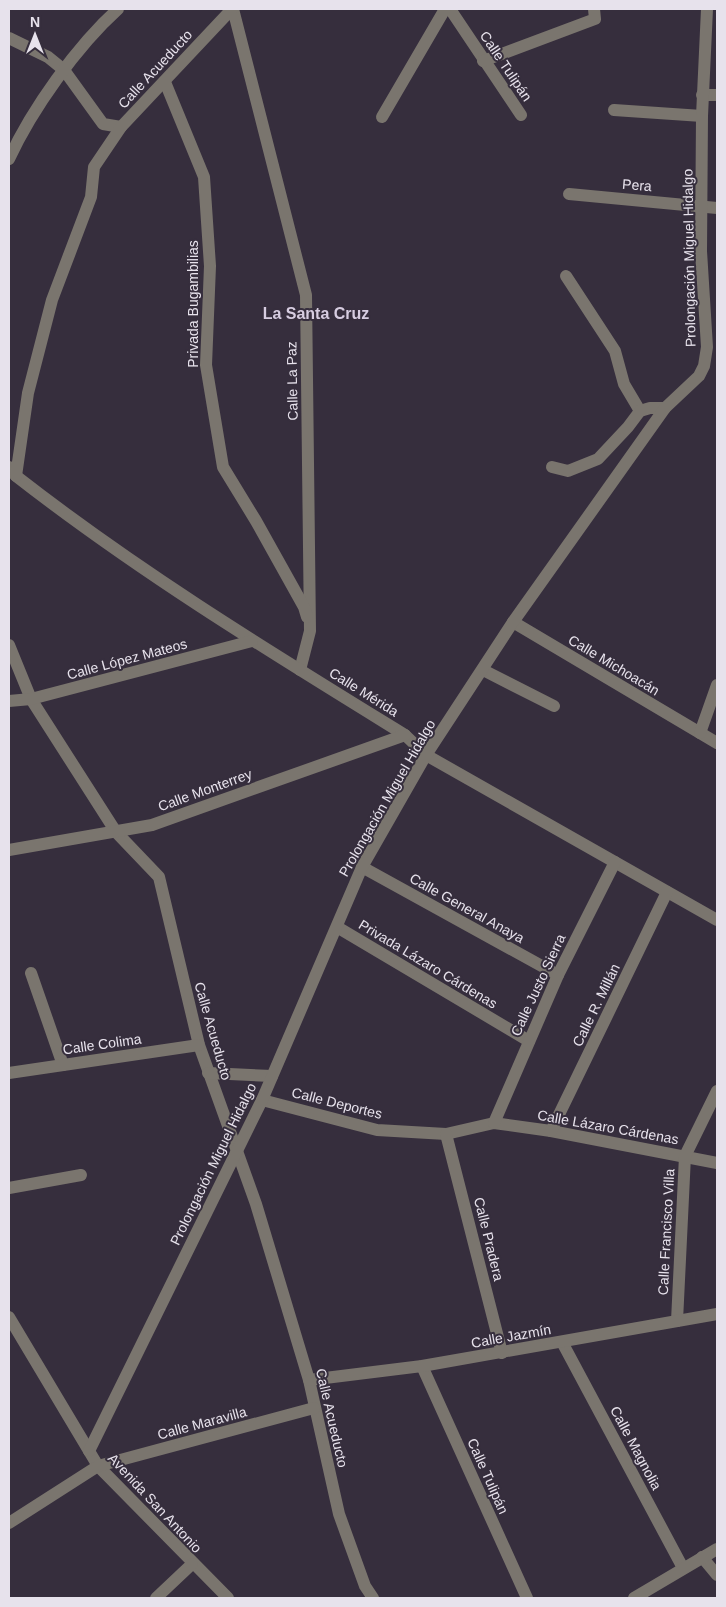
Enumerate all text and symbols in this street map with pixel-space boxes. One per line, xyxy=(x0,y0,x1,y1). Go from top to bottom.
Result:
north arrow xyxy=(10,10,60,60)
text: N xyxy=(30,14,40,30)
street label: Calle Acueducto xyxy=(115,26,195,111)
street label: Calle Tulipán xyxy=(477,28,535,104)
street label: Prolongación Miguel Hidalgo xyxy=(679,169,699,347)
street label: Pera xyxy=(622,176,653,194)
street label: Privada Bugambilias xyxy=(185,240,201,368)
district label: La Santa Cruz xyxy=(263,305,369,322)
street label: Calle La Paz xyxy=(283,341,301,421)
street label: Calle Michoacán xyxy=(566,631,662,699)
street label: Calle López Mateos xyxy=(65,635,189,683)
street label: Calle Mérida xyxy=(326,664,402,720)
street label: Prolongación Miguel Hidalgo xyxy=(336,717,439,879)
street label: Calle Monterrey xyxy=(156,766,254,814)
street label: Calle General Anaya xyxy=(407,870,527,946)
street label: Privada Lázaro Cárdenas xyxy=(356,916,500,1012)
street label: Calle Justo Sierra xyxy=(507,931,569,1038)
street label: Calle R. Millán xyxy=(569,961,623,1049)
street label: Calle Acueducto xyxy=(191,980,235,1082)
street label: Calle Colima xyxy=(62,1031,143,1057)
street label: Prolongación Miguel Hidalgo xyxy=(167,1080,259,1248)
street label: Calle Deportes xyxy=(290,1084,384,1122)
street label: Calle Lázaro Cárdenas xyxy=(536,1107,680,1147)
street label: Calle Francisco Villa xyxy=(655,1168,677,1296)
street label: Calle Pradera xyxy=(471,1196,507,1283)
street label: Calle Jazmín xyxy=(470,1321,552,1351)
street label: Calle Acueducto xyxy=(313,1367,351,1469)
street label: Calle Maravilla xyxy=(156,1403,249,1443)
street label: Calle Magnolia xyxy=(607,1403,665,1493)
street label: Calle Tulipán xyxy=(464,1436,512,1516)
street label: Avenida San Antonio xyxy=(105,1450,205,1556)

